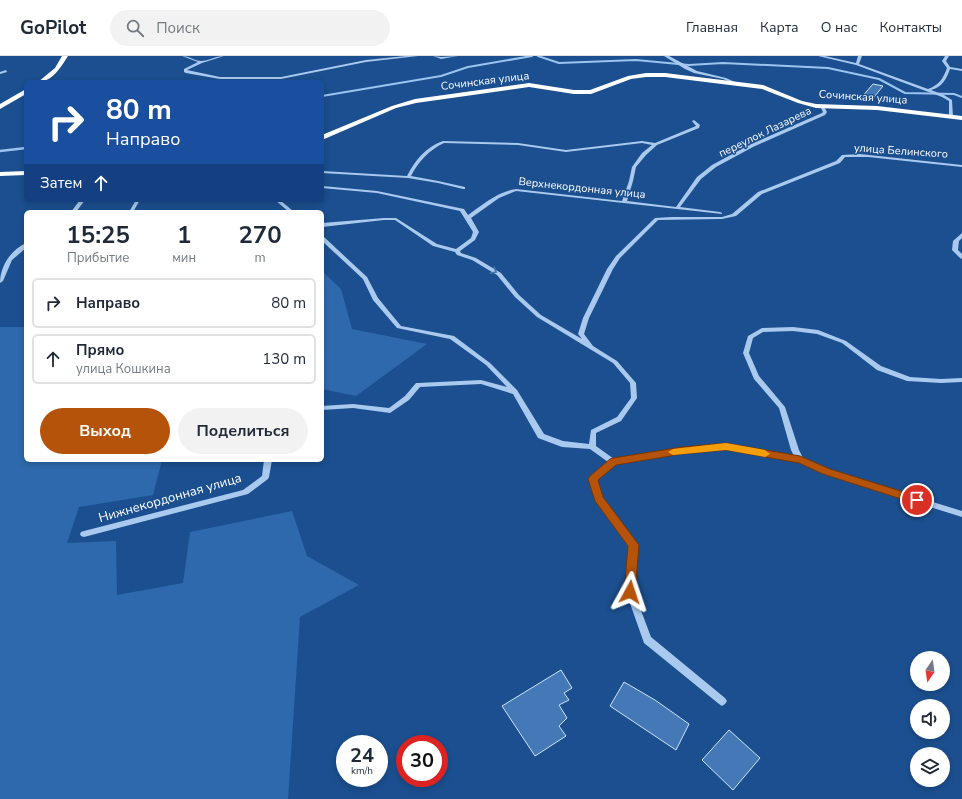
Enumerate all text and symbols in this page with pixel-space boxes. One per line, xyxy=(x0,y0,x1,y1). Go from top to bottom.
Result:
search box xyxy=(110,10,390,46)
text: GoPilot xyxy=(20,15,86,41)
icon: search xyxy=(124,17,146,39)
text: Поиск xyxy=(156,18,200,38)
text: Главная xyxy=(686,18,738,37)
text: Карта xyxy=(760,18,799,37)
text: О нас xyxy=(821,18,857,37)
text: Контакты xyxy=(879,18,942,37)
street label: Сочинская улица xyxy=(440,68,530,94)
street label: Сочинская улица xyxy=(818,86,908,108)
text: 80 m xyxy=(106,91,172,129)
icon: right xyxy=(40,96,92,148)
street label: переулок Лазарева xyxy=(716,103,814,161)
text: Направо xyxy=(106,127,180,151)
street label: улица Белинского xyxy=(854,140,948,162)
icon: ahead xyxy=(90,172,112,194)
text: Затем xyxy=(40,173,82,193)
street label: Верхнекордонная улица xyxy=(518,174,646,202)
text: 15:25 xyxy=(66,219,130,251)
text: 1 xyxy=(177,219,191,251)
text: 270 xyxy=(238,219,282,251)
text: Прибытие xyxy=(67,249,129,267)
text: мин xyxy=(172,249,196,267)
text: m xyxy=(254,249,266,267)
one-way arrow xyxy=(490,267,497,274)
icon: right xyxy=(42,292,64,314)
text: Направо xyxy=(76,293,140,313)
text: 80 m xyxy=(271,293,306,313)
text: Прямо xyxy=(76,340,124,360)
icon: ahead xyxy=(42,348,64,370)
text: 130 m xyxy=(262,349,306,369)
text: улица Кошкина xyxy=(76,360,171,378)
button: Выход xyxy=(40,408,170,454)
button: Поделиться xyxy=(178,408,308,454)
street label: Нижнекордонная улица xyxy=(96,469,244,527)
pin xyxy=(900,483,934,517)
icon: arrive xyxy=(906,489,928,511)
position arrow xyxy=(609,571,651,613)
north arrow xyxy=(910,651,950,691)
map controls xyxy=(910,651,950,787)
button: sound xyxy=(910,699,950,739)
speed limit sign: 30 xyxy=(396,735,448,787)
text: 24 xyxy=(350,742,374,769)
button: layers xyxy=(910,747,950,787)
text: km/h xyxy=(351,764,373,778)

